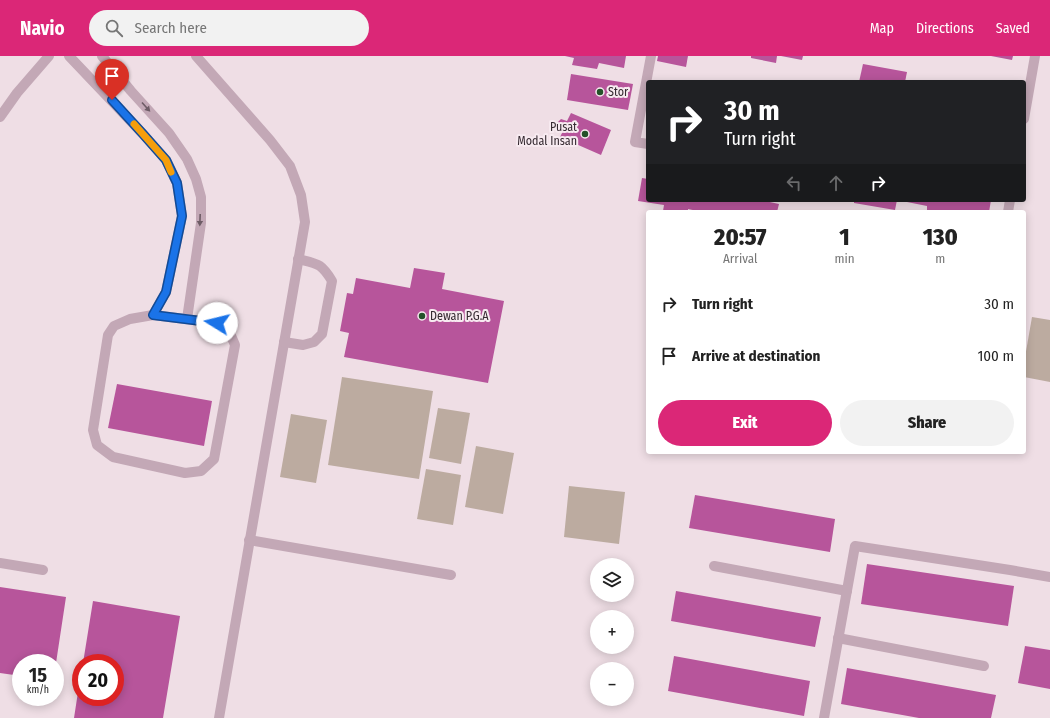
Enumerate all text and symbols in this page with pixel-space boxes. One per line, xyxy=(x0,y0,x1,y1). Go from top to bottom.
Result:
search box xyxy=(89,10,369,46)
text: Navio xyxy=(20,17,65,40)
icon: search xyxy=(103,17,125,39)
text: Search here xyxy=(135,19,207,37)
text: Map xyxy=(870,20,894,37)
text: Directions xyxy=(916,20,974,37)
text: Saved xyxy=(996,20,1030,37)
pin xyxy=(95,59,129,100)
icon: arrive xyxy=(101,65,123,87)
place label: Stor xyxy=(608,85,629,99)
marker: Stor xyxy=(595,87,605,97)
text: 30 m xyxy=(724,94,780,127)
icon: right xyxy=(658,96,710,148)
one-way arrow xyxy=(141,102,150,112)
place label: Pusat Modal Insan xyxy=(517,120,577,148)
text: Turn right xyxy=(724,128,796,150)
marker: Pusat Modal Insan xyxy=(580,129,590,139)
icon: left xyxy=(783,172,805,194)
icon: ahead xyxy=(825,172,847,194)
icon: right xyxy=(867,172,889,194)
one-way arrow xyxy=(197,214,204,226)
text: 20:57 xyxy=(714,223,766,251)
text: 1 xyxy=(839,223,850,251)
text: 130 xyxy=(923,223,958,251)
text: Arrival xyxy=(723,251,757,266)
text: min xyxy=(834,251,855,266)
text: m xyxy=(935,251,945,266)
icon: right xyxy=(658,293,680,315)
text: Turn right xyxy=(692,295,753,313)
text: 30 m xyxy=(984,295,1014,313)
position arrow xyxy=(196,302,238,344)
place label: Dewan P.G.A xyxy=(430,309,489,323)
marker: Dewan P.G.A xyxy=(417,311,427,321)
icon: arrive xyxy=(658,345,680,367)
text: Arrive at destination xyxy=(692,347,820,365)
text: 100 m xyxy=(977,347,1014,365)
button: Exit xyxy=(658,400,832,446)
button: Share xyxy=(840,400,1014,446)
map controls xyxy=(590,558,634,706)
button: layers xyxy=(590,558,634,602)
button: + xyxy=(590,610,634,654)
speed limit sign: 20 xyxy=(72,654,124,706)
button: − xyxy=(590,662,634,706)
text: 15 xyxy=(29,663,47,687)
text: km/h xyxy=(27,684,49,696)

